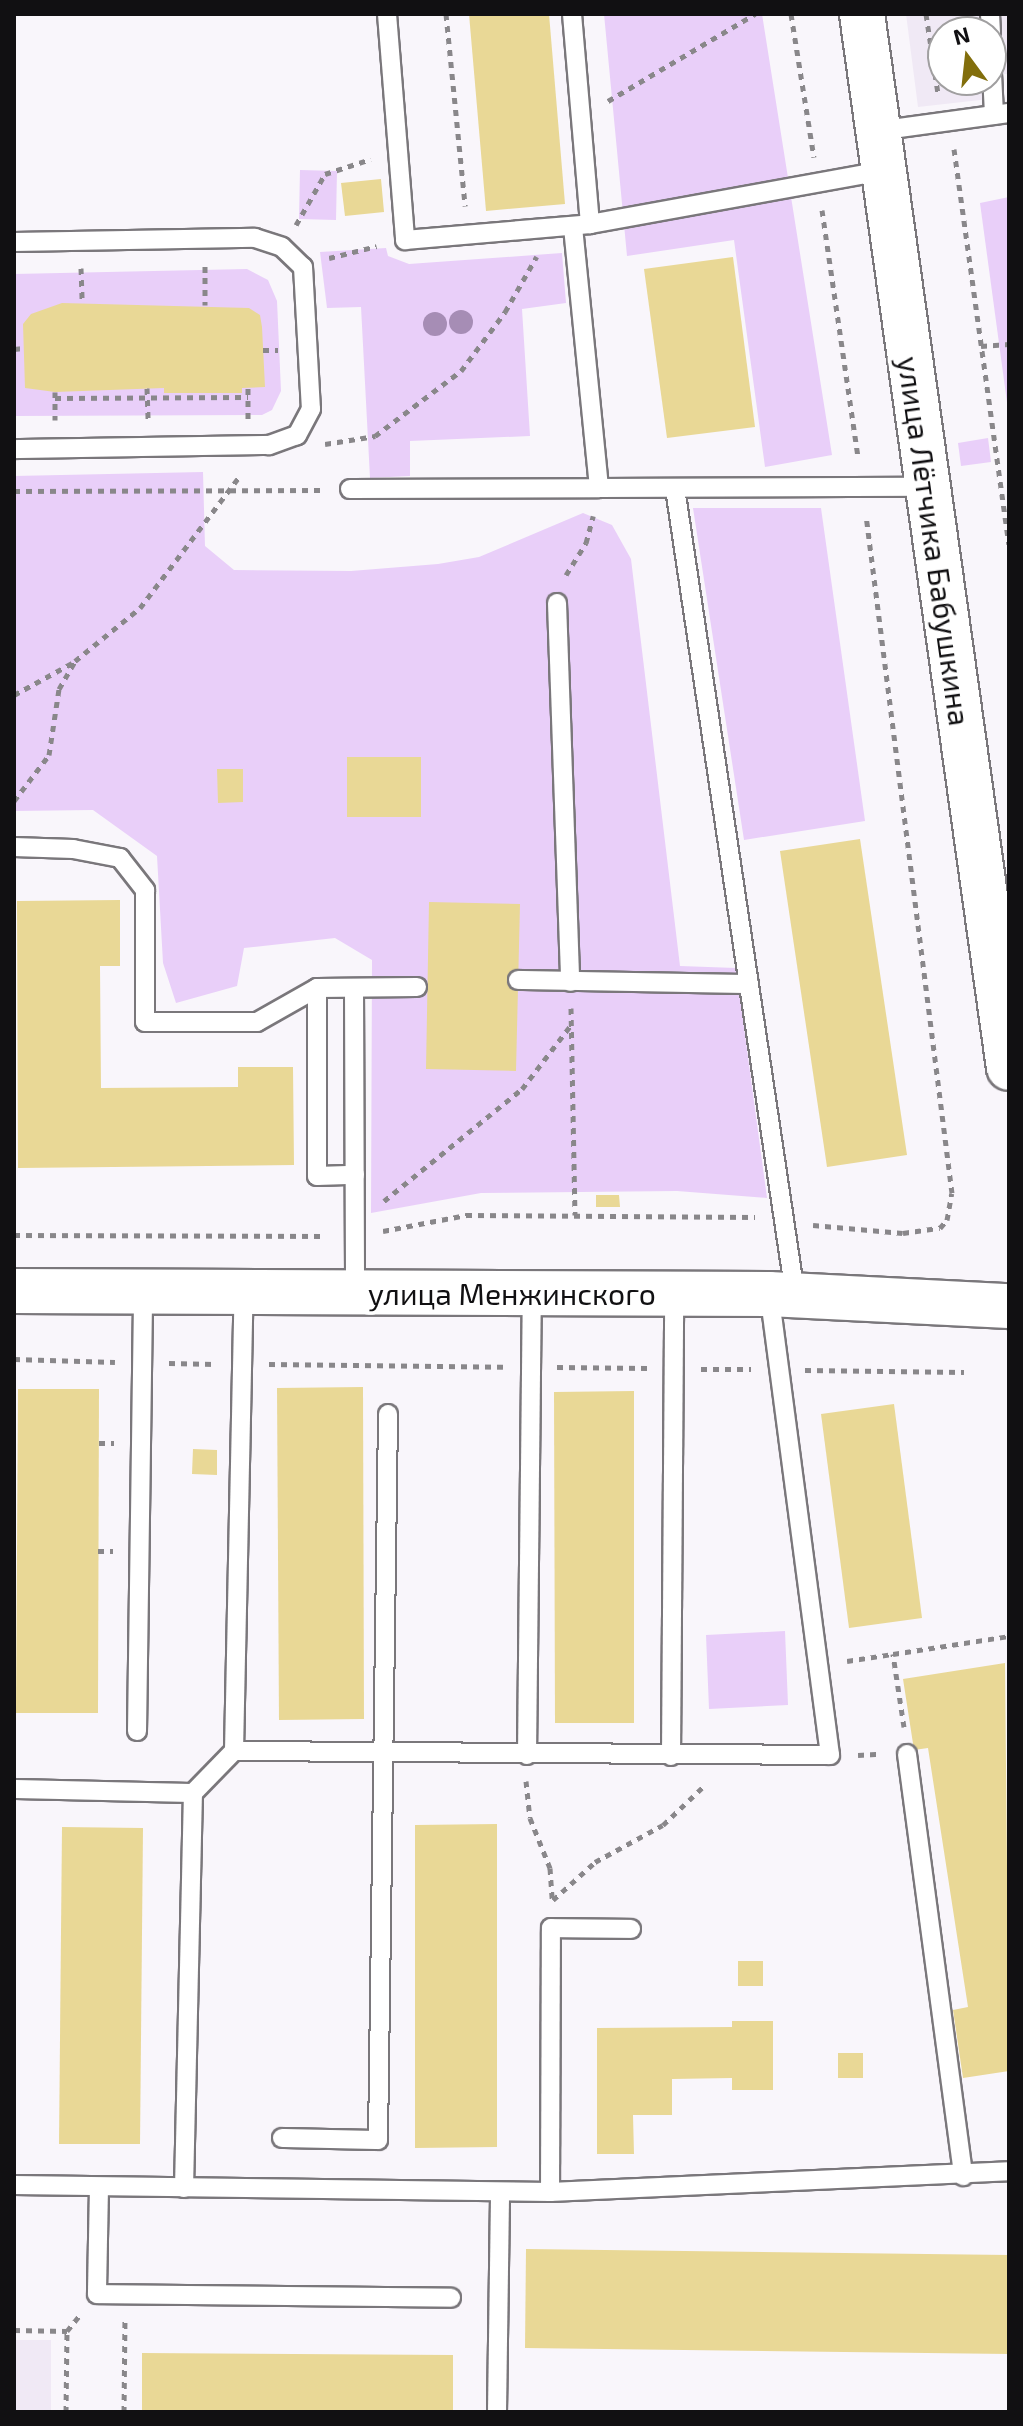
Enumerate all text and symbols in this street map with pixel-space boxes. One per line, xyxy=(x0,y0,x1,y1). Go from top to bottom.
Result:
north arrow xyxy=(927,16,1007,96)
text: N xyxy=(950,20,972,49)
street label: улица Лётчика Бабушкина xyxy=(891,354,979,728)
street label: улица Менжинского xyxy=(368,1275,656,1311)

